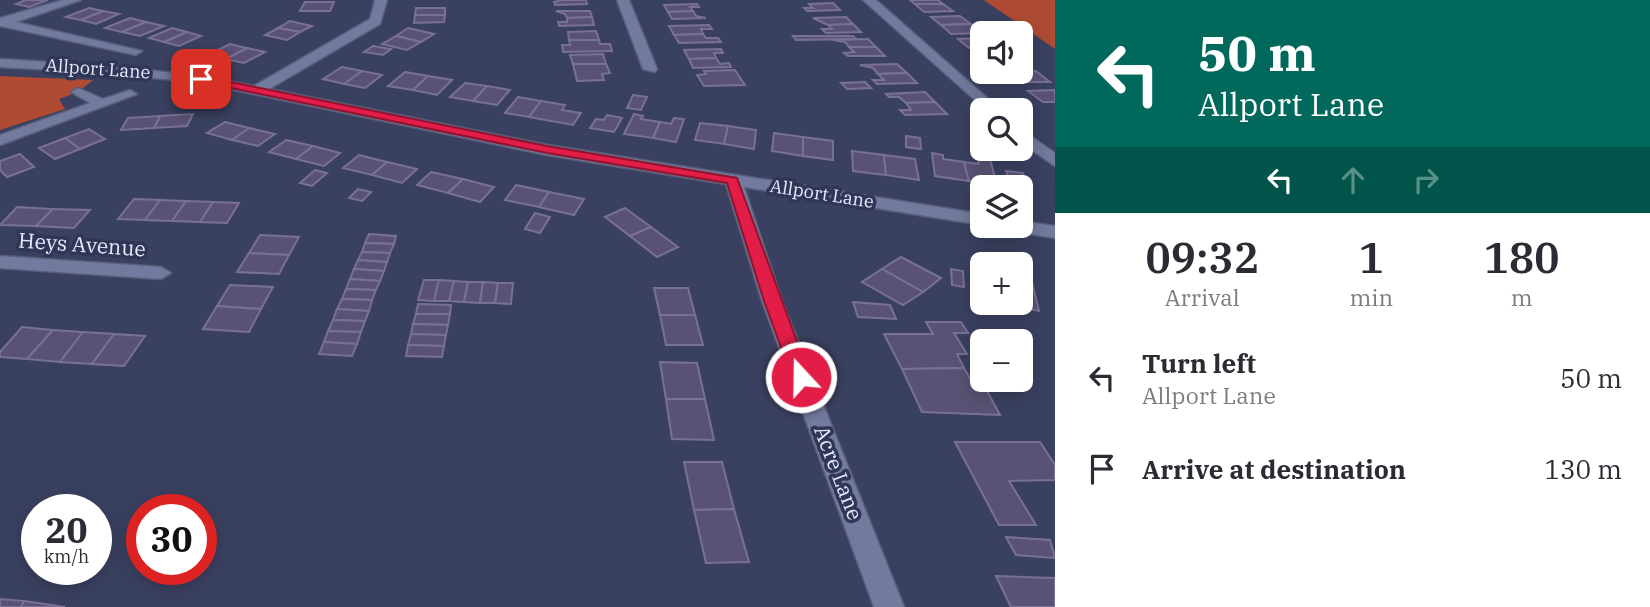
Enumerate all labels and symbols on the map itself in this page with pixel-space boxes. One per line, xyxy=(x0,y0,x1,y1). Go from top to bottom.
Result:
pin xyxy=(171,49,231,109)
street label: Allport Lane xyxy=(45,53,151,84)
street label: Allport Lane xyxy=(769,174,876,213)
street label: Heys Avenue xyxy=(17,226,147,262)
position arrow xyxy=(764,340,838,414)
street label: Acre Lane xyxy=(808,421,870,524)
speed limit sign: 30 xyxy=(126,494,217,585)

